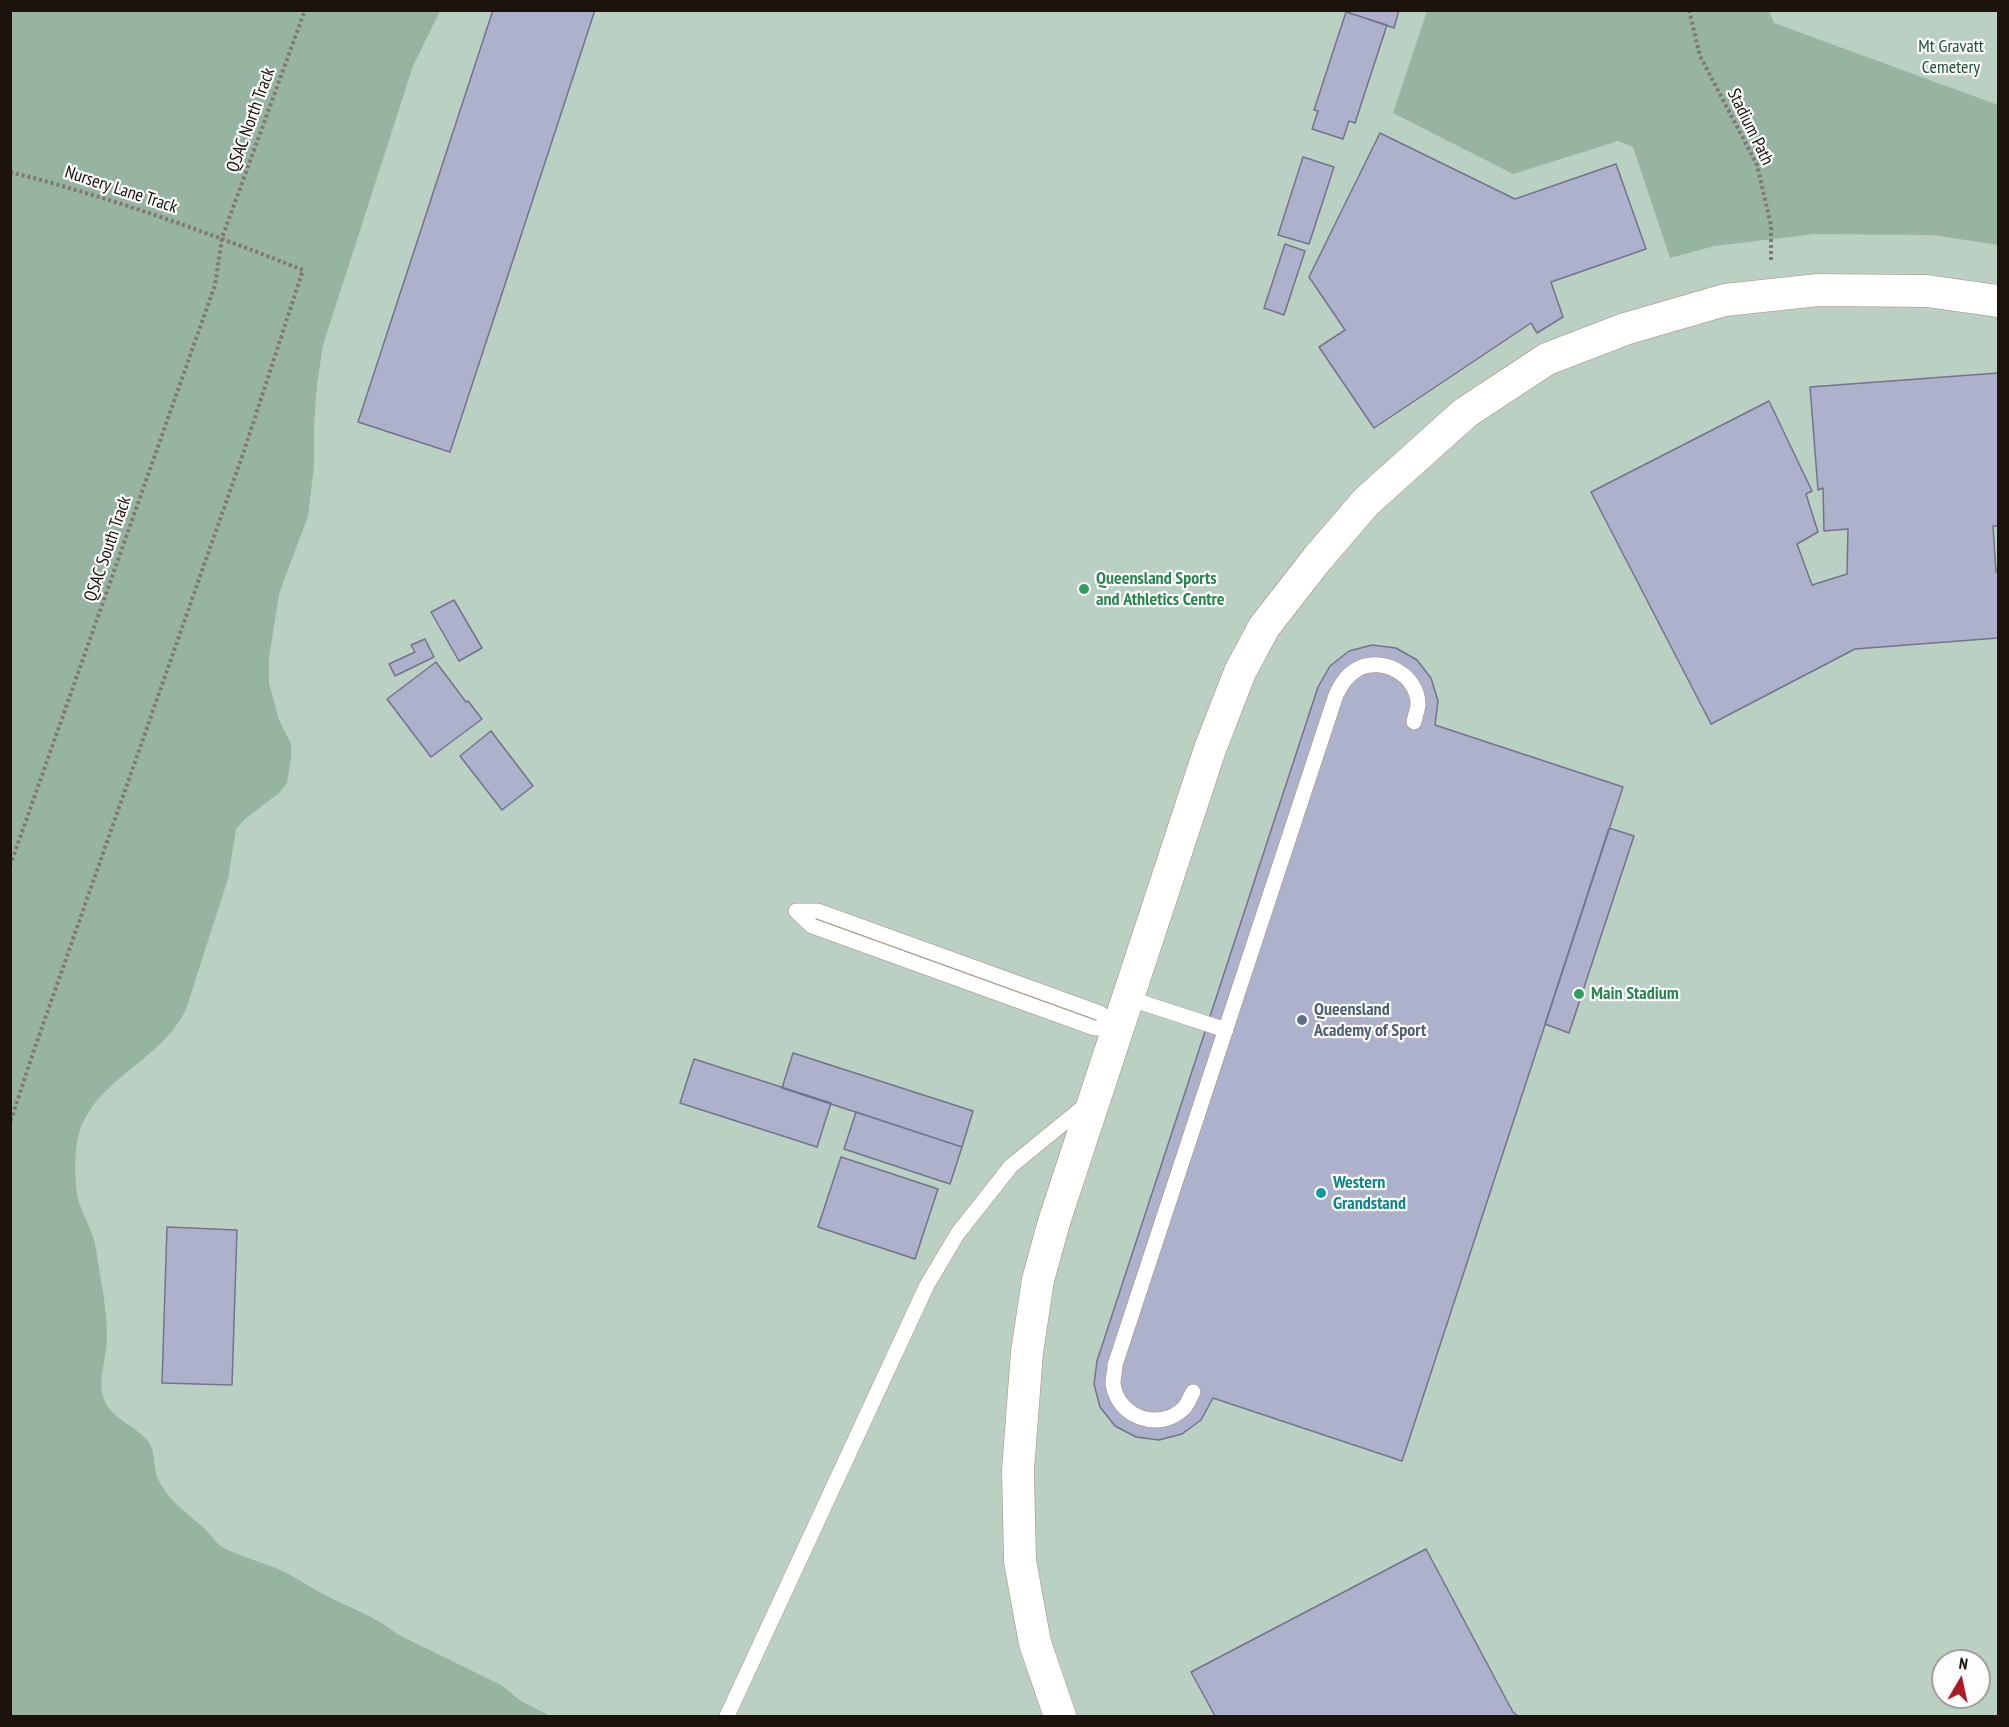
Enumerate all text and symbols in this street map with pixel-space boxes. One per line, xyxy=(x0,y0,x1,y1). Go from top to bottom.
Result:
park label: Mt Gravatt Cemetery xyxy=(1918,36,1984,78)
street label: QSAC North Track xyxy=(222,65,280,175)
street label: Stadium Path xyxy=(1722,85,1778,169)
street label: Nursery Lane Track xyxy=(62,162,180,218)
street label: QSAC South Track xyxy=(80,494,136,604)
place label: Queensland Sports and Athletics Centre xyxy=(1096,568,1224,610)
marker: Queensland Sports and Athletics Centre xyxy=(1077,582,1091,596)
place label: Main Stadium xyxy=(1591,983,1679,1005)
marker: Main Stadium xyxy=(1572,987,1586,1001)
place label: Queensland Academy of Sport xyxy=(1314,999,1426,1042)
marker: Queensland Academy of Sport xyxy=(1295,1013,1309,1027)
place label: Western Grandstand xyxy=(1333,1172,1406,1214)
marker: Western Grandstand xyxy=(1314,1186,1328,1200)
north arrow xyxy=(1931,1649,1991,1709)
text: N xyxy=(1958,1653,1969,1674)

